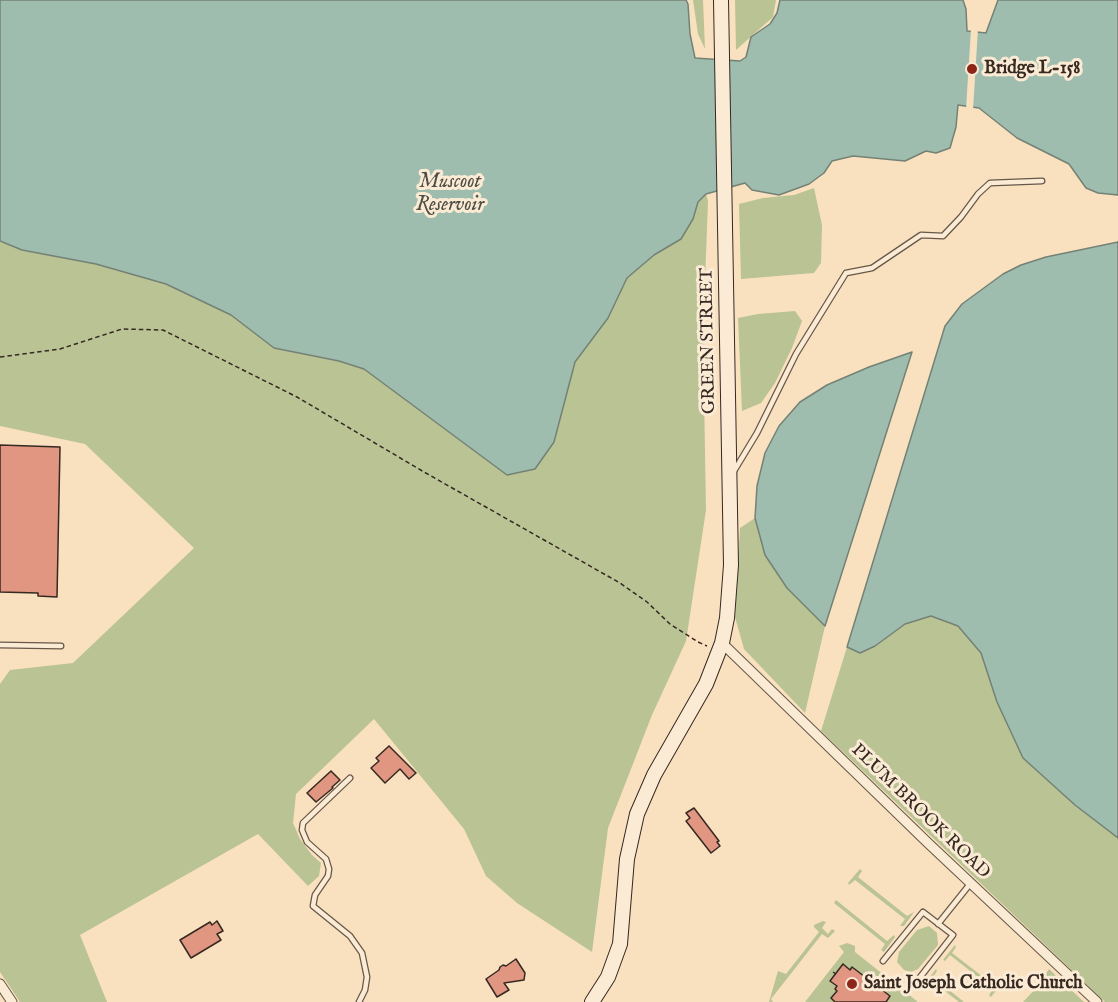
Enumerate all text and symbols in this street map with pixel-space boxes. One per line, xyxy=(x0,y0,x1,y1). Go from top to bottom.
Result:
place label: Bridge L-158 xyxy=(984,58,1080,80)
marker: Bridge L-158 xyxy=(965,62,979,76)
water label: Muscoot Reservoir xyxy=(416,171,484,218)
street label: GREEN STREET xyxy=(697,268,721,414)
street label: PLUM BROOK ROAD xyxy=(846,740,994,884)
place label: Saint Joseph Catholic Church xyxy=(864,973,1083,995)
marker: Saint Joseph Catholic Church xyxy=(845,977,859,991)

